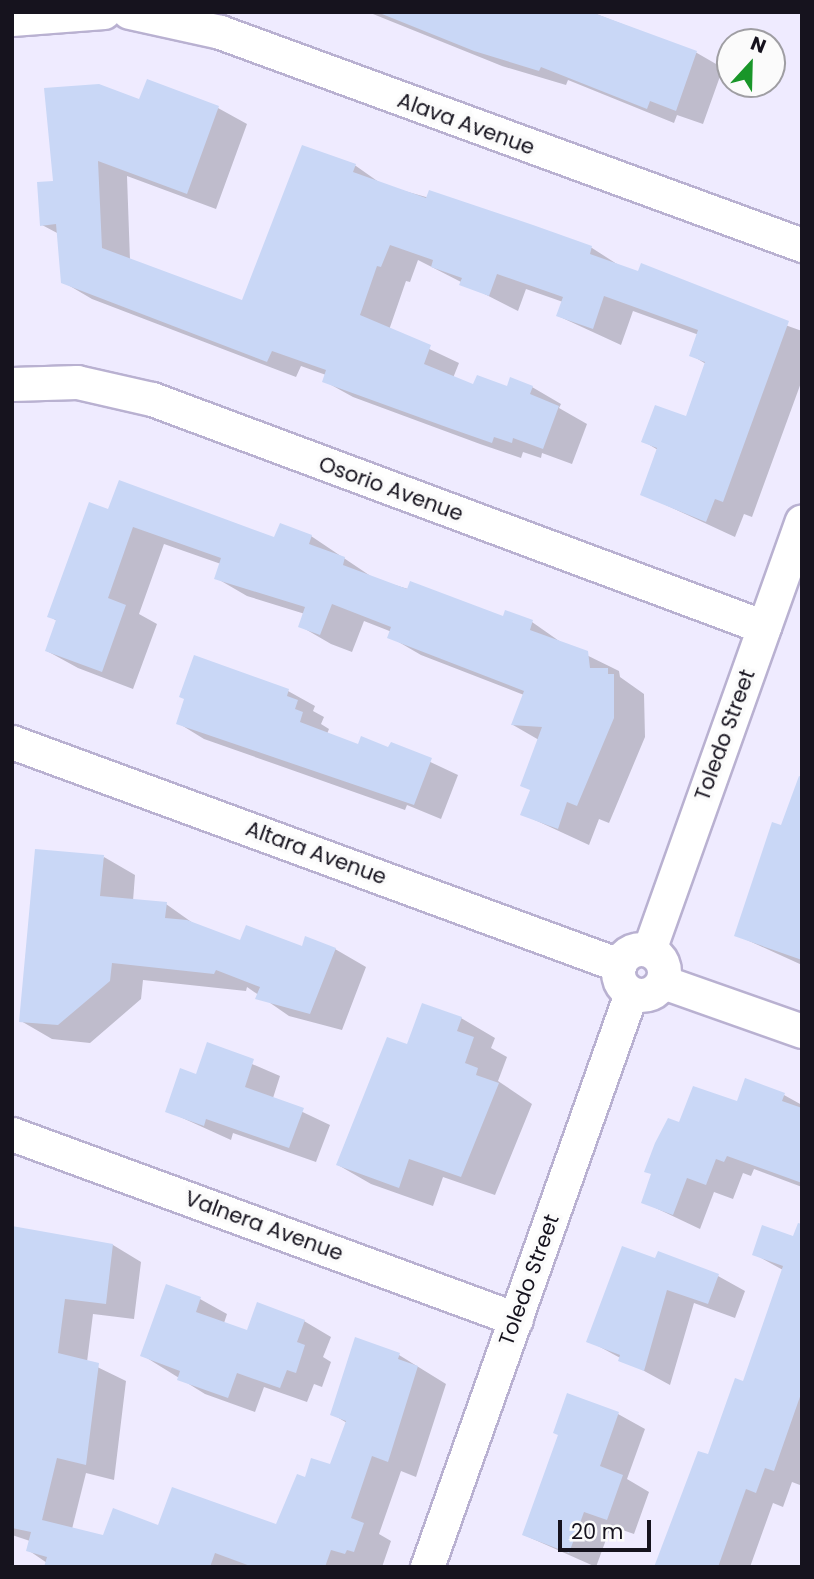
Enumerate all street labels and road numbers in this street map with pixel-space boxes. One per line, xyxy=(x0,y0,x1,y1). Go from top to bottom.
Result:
street label: Alava Avenue xyxy=(394,88,538,160)
street label: Osorio Avenue xyxy=(315,451,467,527)
street label: Toledo Street xyxy=(690,666,760,804)
street label: Altara Avenue xyxy=(242,816,390,890)
street label: Valnera Avenue xyxy=(181,1186,347,1266)
street label: Toledo Street xyxy=(494,1211,564,1349)

